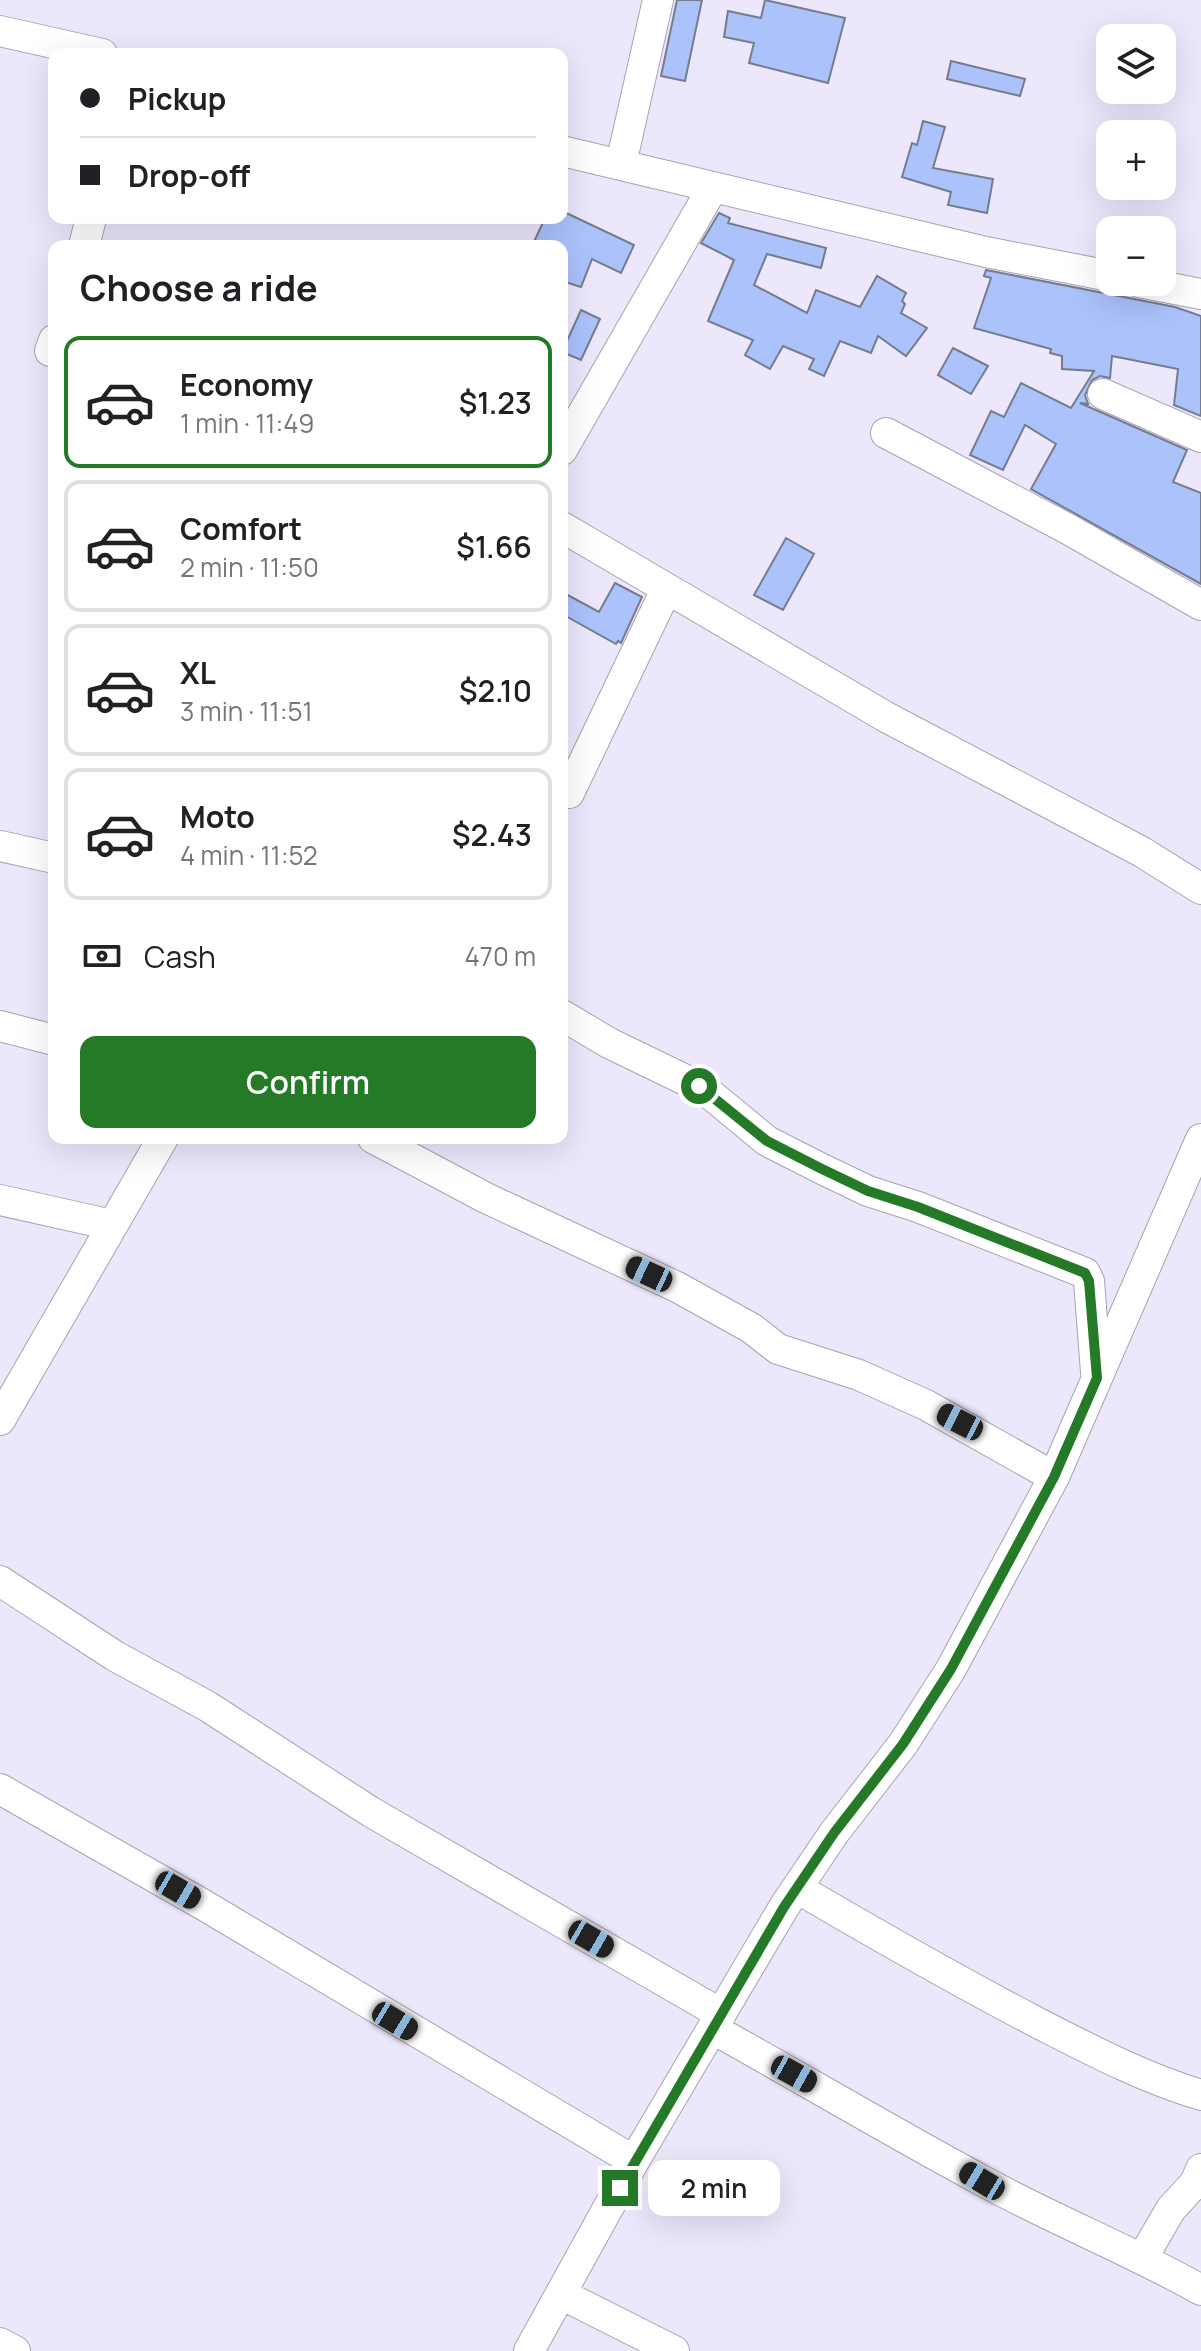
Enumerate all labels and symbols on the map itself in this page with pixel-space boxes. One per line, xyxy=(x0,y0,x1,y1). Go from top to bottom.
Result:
route start xyxy=(681,1068,717,1104)
car xyxy=(622,1253,676,1295)
car xyxy=(933,1400,987,1444)
car xyxy=(151,1868,205,1912)
car xyxy=(564,1917,618,1961)
car xyxy=(368,1998,422,2044)
car xyxy=(767,2052,821,2096)
car xyxy=(955,2158,1009,2204)
callout: 2 min xyxy=(648,2160,780,2216)
route end xyxy=(602,2170,638,2206)

